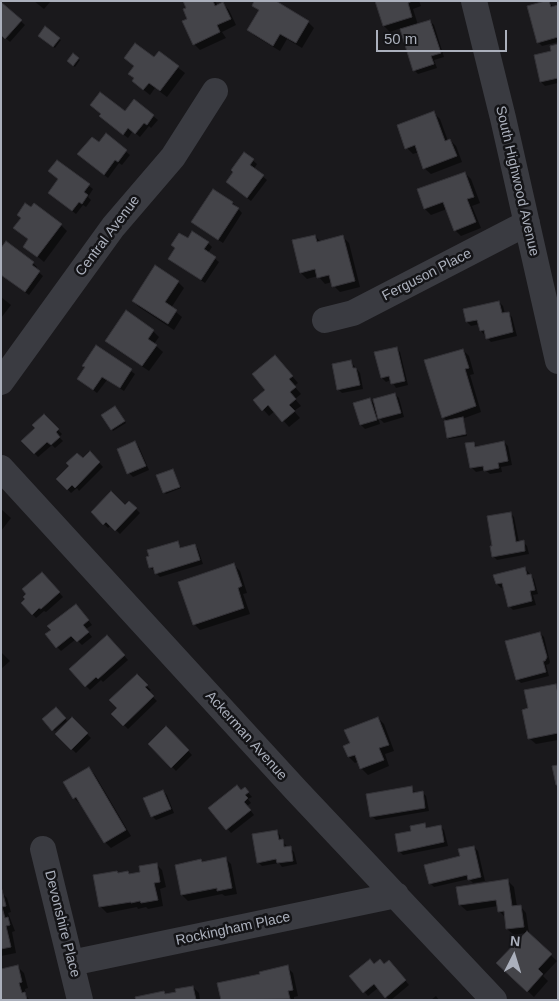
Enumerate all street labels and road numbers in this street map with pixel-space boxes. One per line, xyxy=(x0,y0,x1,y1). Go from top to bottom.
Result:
street label: South Highwood Avenue xyxy=(492,104,542,258)
street label: Central Avenue xyxy=(72,193,144,279)
street label: Ferguson Place xyxy=(380,245,474,305)
street label: Ackerman Avenue xyxy=(202,688,290,784)
street label: Devonshire Place xyxy=(41,869,83,979)
street label: Rockingham Place xyxy=(174,909,292,949)

